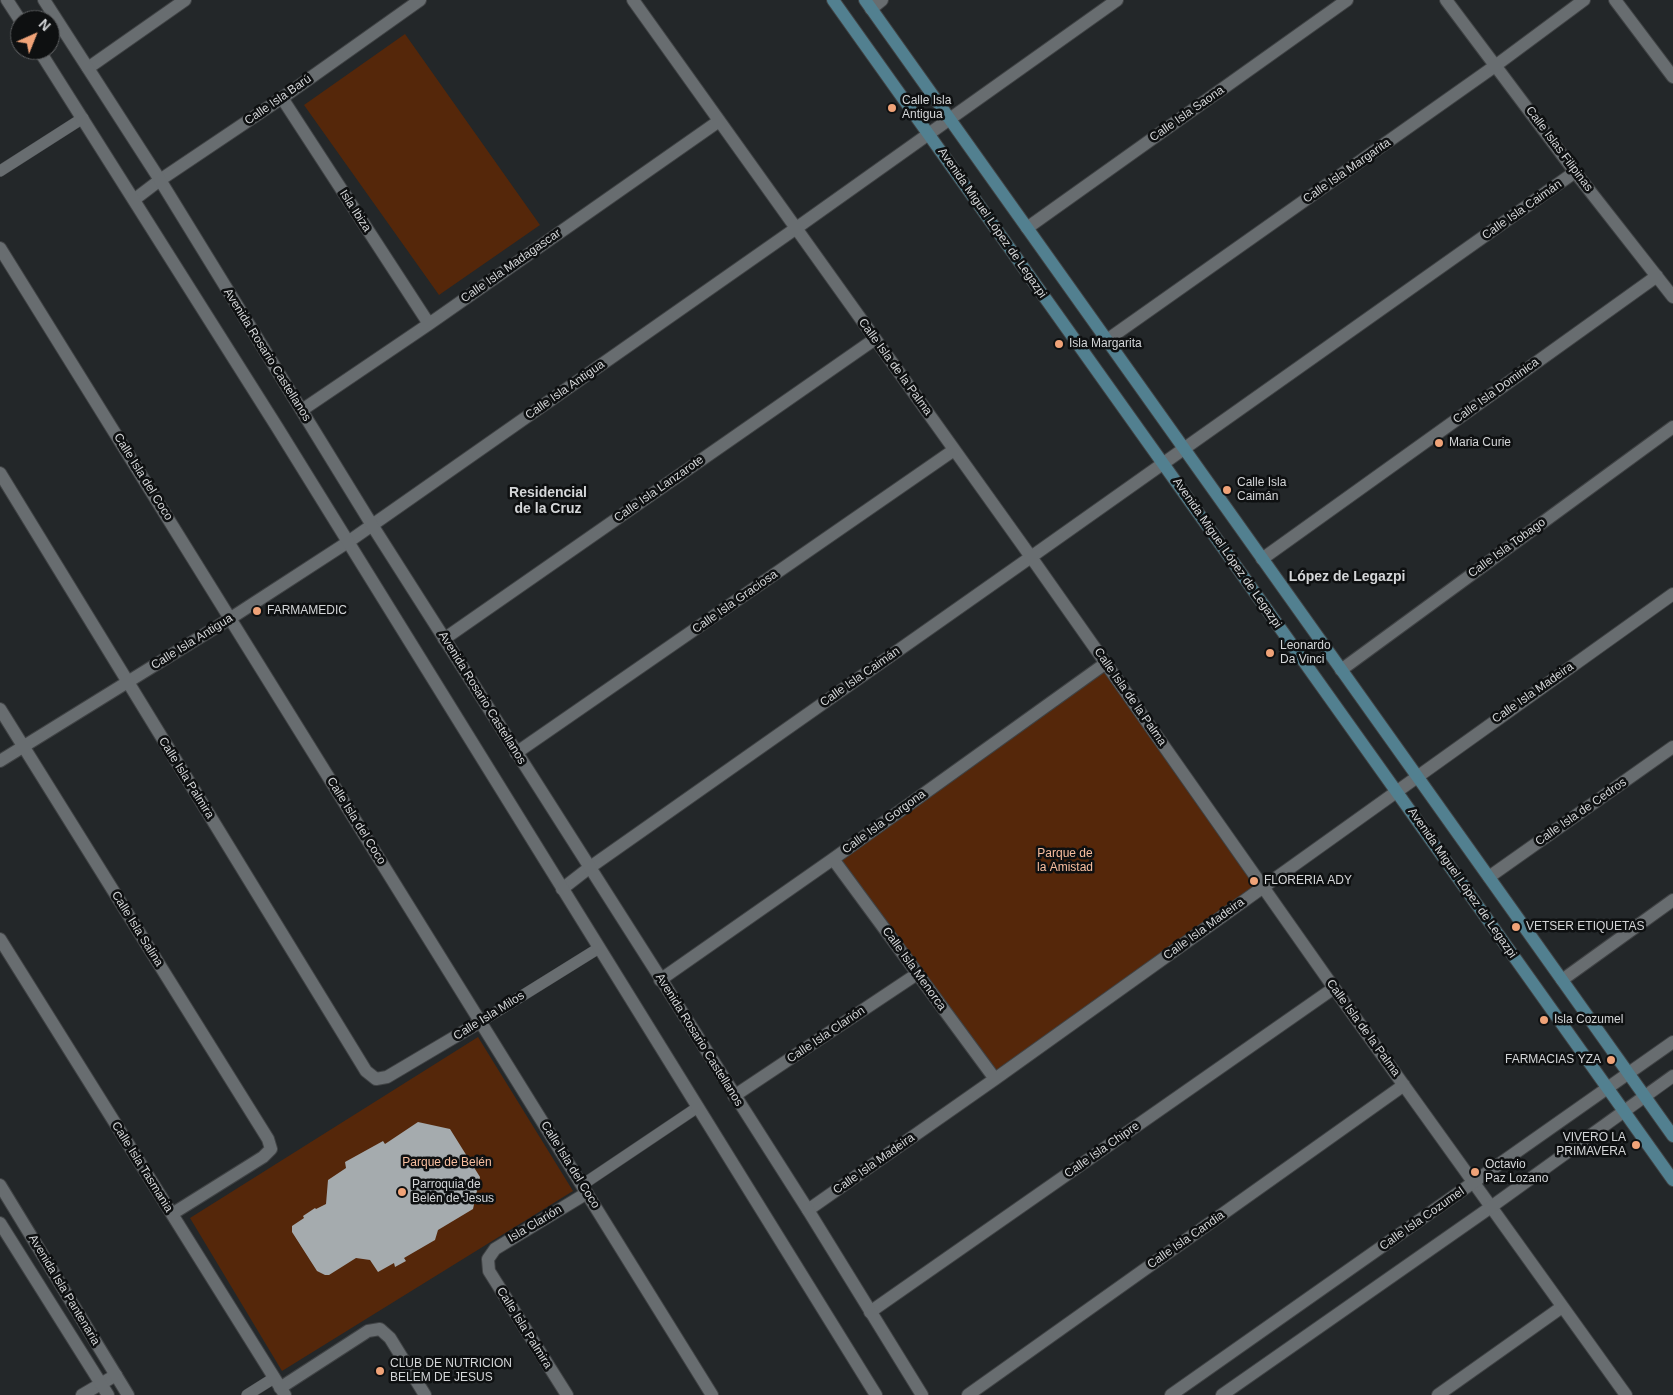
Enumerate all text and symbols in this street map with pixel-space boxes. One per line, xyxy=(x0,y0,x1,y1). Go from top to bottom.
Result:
north arrow xyxy=(10,10,60,60)
text: N xyxy=(36,16,54,34)
street label: Calle Isla Barú xyxy=(242,72,314,128)
street label: Calle Isla Saona xyxy=(1147,83,1227,145)
place label: Calle Isla Antigua xyxy=(902,94,951,122)
marker: Calle Isla Antigua xyxy=(886,102,898,114)
street label: Calle Islas Filipinas xyxy=(1522,104,1596,194)
street label: Calle Isla Margarita xyxy=(1301,135,1393,207)
street label: Avenida Miguel López de Legazpi xyxy=(935,145,1049,301)
street label: Calle Isla Caimán xyxy=(1479,177,1565,243)
street label: Isla Ibiza xyxy=(336,187,374,235)
street label: Calle Isla Madagascar xyxy=(458,226,564,306)
street label: Avenida Rosario Castellanos xyxy=(220,286,314,424)
street label: Calle Isla de la Palma xyxy=(855,316,935,418)
place label: Isla Margarita xyxy=(1069,337,1142,351)
marker: Isla Margarita xyxy=(1053,338,1065,350)
street label: Calle Isla Dominica xyxy=(1450,355,1542,427)
street label: Calle Isla Antigua xyxy=(523,357,607,423)
street label: Calle Isla del Coco xyxy=(110,431,176,523)
place label: Maria Curie xyxy=(1449,436,1511,450)
marker: Maria Curie xyxy=(1433,437,1445,449)
street label: Calle Isla Lanzarote xyxy=(611,453,707,525)
street label: Avenida Miguel López de Legazpi xyxy=(1170,475,1284,631)
place label: Calle Isla Caimán xyxy=(1237,476,1286,504)
marker: Calle Isla Caimán xyxy=(1221,484,1233,496)
district label: Residencial de la Cruz xyxy=(509,485,587,518)
street label: Calle Isla Tobago xyxy=(1466,515,1548,581)
street label: Calle Isla Graciosa xyxy=(690,567,780,637)
district label: López de Legazpi xyxy=(1289,569,1405,585)
place label: FARMAMEDIC xyxy=(267,604,347,618)
marker: FARMAMEDIC xyxy=(251,605,263,617)
street label: Calle Isla Antigua xyxy=(149,611,235,673)
street label: Avenida Rosario Castellanos xyxy=(435,629,529,767)
place label: Leonardo Da Vinci xyxy=(1280,639,1331,667)
street label: Calle Isla Caimán xyxy=(817,644,903,710)
street label: Calle Isla de la Palma xyxy=(1091,645,1169,749)
marker: Leonardo Da Vinci xyxy=(1264,647,1276,659)
street label: Calle Isla Madeira xyxy=(1490,660,1576,726)
street label: Calle Isla Palmira xyxy=(155,735,217,821)
street label: Calle Isla del Coco xyxy=(323,775,389,867)
street label: Calle Isla de Cedros xyxy=(1533,775,1629,849)
street label: Calle Isla Gorgona xyxy=(840,787,928,857)
street label: Avenida Miguel López de Legazpi xyxy=(1405,805,1519,961)
park label: Parque de la Amistad xyxy=(1037,847,1093,875)
place label: FLORERIA ADY xyxy=(1264,874,1352,888)
marker: FLORERIA ADY xyxy=(1248,875,1260,887)
street label: Calle Isla Salina xyxy=(108,889,166,969)
street label: Calle Isla Madeira xyxy=(1161,895,1247,963)
place label: VETSER ETIQUETAS xyxy=(1526,920,1644,934)
marker: VETSER ETIQUETAS xyxy=(1510,921,1522,933)
street label: Calle Isla Menorca xyxy=(879,925,949,1013)
street label: Avenida Rosario Castellanos xyxy=(652,971,746,1109)
street label: Calle Isla de la Palma xyxy=(1323,977,1403,1079)
street label: Calle Isla Milos xyxy=(451,989,527,1043)
street label: Calle Isla Clarión xyxy=(784,1004,868,1066)
place label: Isla Cozumel xyxy=(1554,1013,1623,1027)
marker: Isla Cozumel xyxy=(1538,1014,1550,1026)
place label: FARMACIAS YZA xyxy=(1505,1053,1601,1067)
marker: FARMACIAS YZA xyxy=(1605,1054,1617,1066)
street label: Calle Isla Tasmania xyxy=(108,1119,176,1215)
street label: Calle Isla del Coco xyxy=(537,1119,603,1211)
street label: Calle Isla Chipre xyxy=(1062,1119,1142,1181)
street label: Calle Isla Madeira xyxy=(831,1131,917,1197)
place label: VIVERO LA PRIMAVERA xyxy=(1556,1131,1626,1159)
marker: VIVERO LA PRIMAVERA xyxy=(1630,1139,1642,1151)
park label: Parque de Belén xyxy=(402,1156,492,1170)
place label: Octavio Paz Lozano xyxy=(1485,1158,1548,1186)
marker: Octavio Paz Lozano xyxy=(1469,1166,1481,1178)
place label: Parroquia de Belén de Jesus xyxy=(412,1178,494,1206)
street label: Calle Isla Cozumel xyxy=(1377,1184,1467,1254)
marker: Parroquia de Belén de Jesus xyxy=(396,1186,408,1198)
street label: Isla Clarión xyxy=(506,1202,564,1246)
street label: Calle Isla Candia xyxy=(1145,1208,1227,1272)
street label: Avenida Isla Pantenaria xyxy=(25,1232,103,1348)
street label: Calle Isla Palmira xyxy=(493,1285,555,1371)
place label: CLUB DE NUTRICION BELEM DE JESUS xyxy=(390,1357,512,1385)
marker: CLUB DE NUTRICION BELEM DE JESUS xyxy=(374,1365,386,1377)

